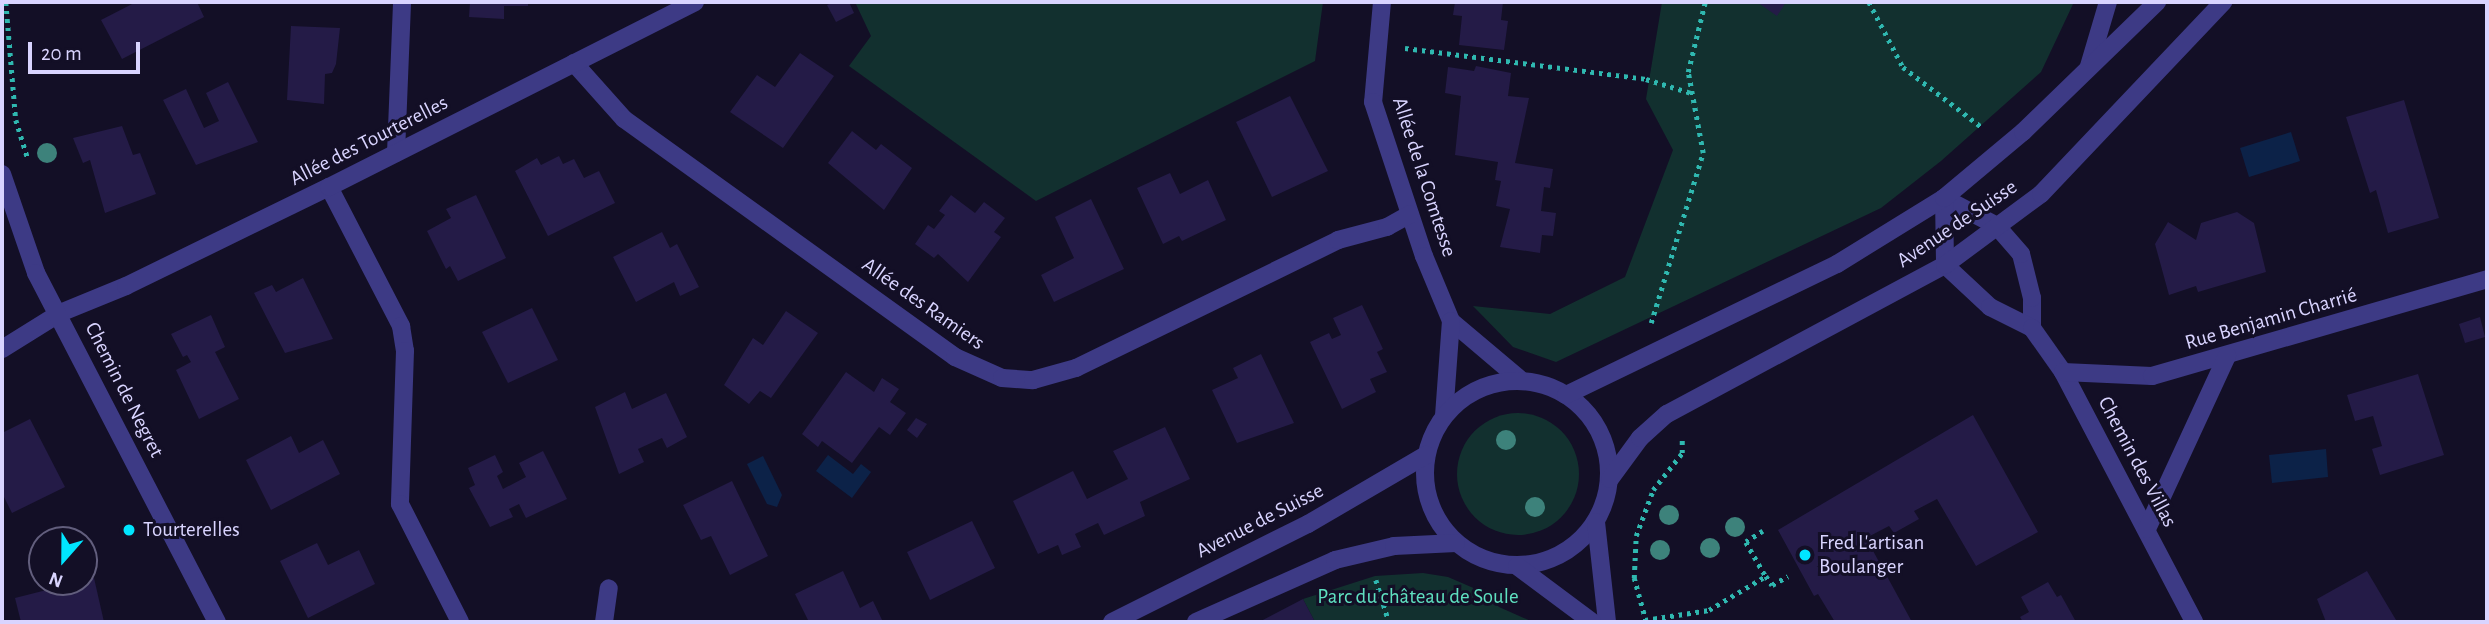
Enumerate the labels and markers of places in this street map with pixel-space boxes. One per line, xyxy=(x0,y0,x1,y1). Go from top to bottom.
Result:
place label: Tourterelles xyxy=(143,517,240,543)
marker: Tourterelles xyxy=(121,522,137,538)
place label: Fred L'artisan Boulanger xyxy=(1819,530,1924,580)
marker: Fred L'artisan Boulanger xyxy=(1797,547,1813,563)

